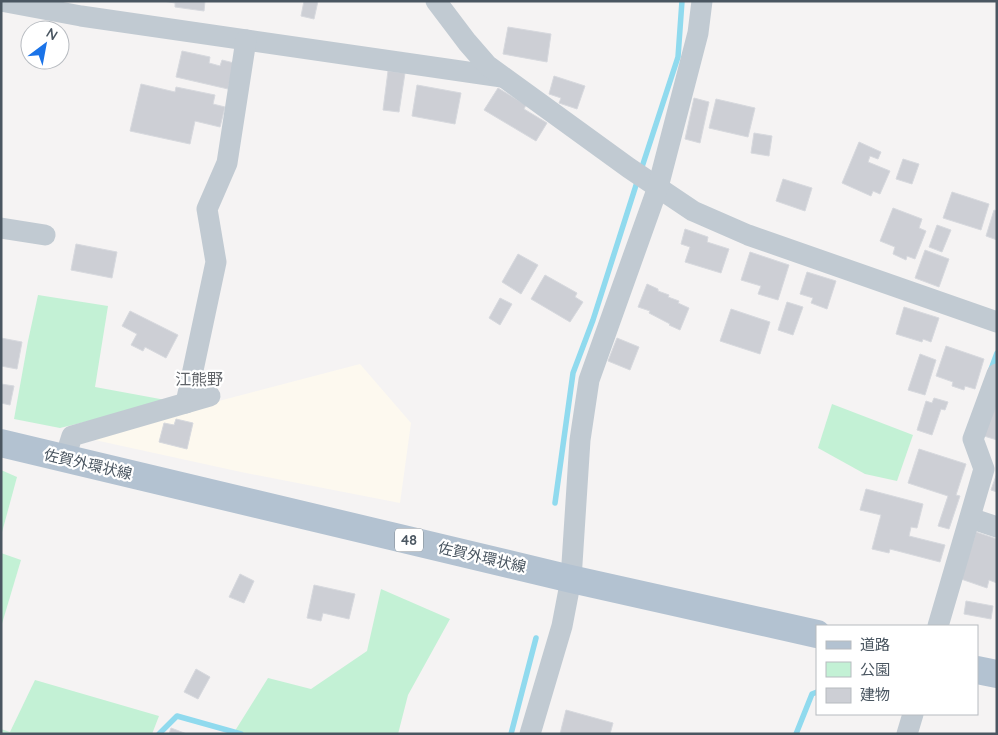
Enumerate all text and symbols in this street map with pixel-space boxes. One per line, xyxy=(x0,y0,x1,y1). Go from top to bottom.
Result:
north arrow xyxy=(20,20,70,70)
text: N xyxy=(43,24,61,44)
district label: 江熊野 xyxy=(175,369,223,389)
street label: 佐賀外環状線 xyxy=(42,445,134,483)
road number: 48 xyxy=(395,528,423,552)
street label: 佐賀外環状線 xyxy=(436,538,528,576)
legend xyxy=(816,625,978,715)
text: 道路 xyxy=(860,635,890,654)
text: 公園 xyxy=(860,660,890,679)
text: 建物 xyxy=(860,685,890,704)

